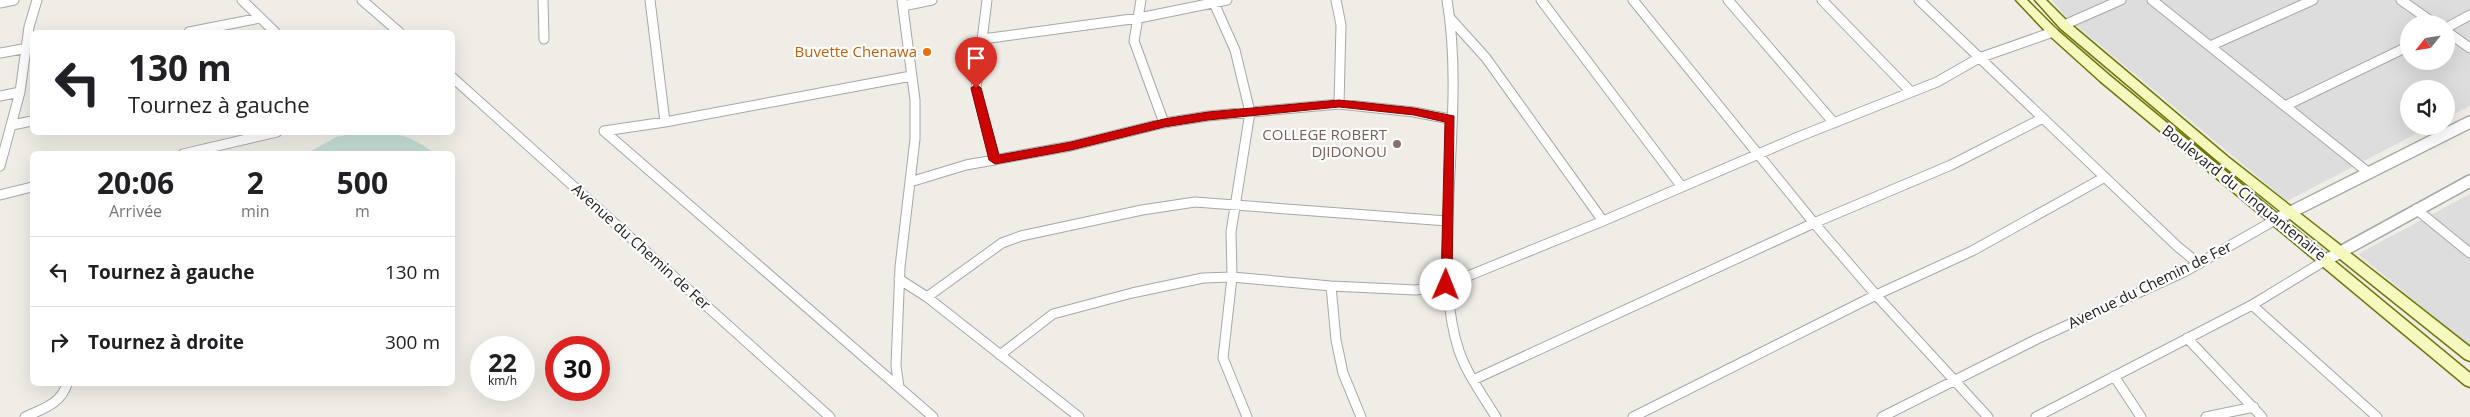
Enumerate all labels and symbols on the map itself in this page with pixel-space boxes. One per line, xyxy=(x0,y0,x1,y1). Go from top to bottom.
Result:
north arrow xyxy=(2400,15,2455,70)
pin xyxy=(955,37,997,88)
place label: Buvette Chenawa xyxy=(795,41,917,61)
marker: Buvette Chenawa xyxy=(921,46,933,58)
street label: Boulevard du Cinquantenaire xyxy=(2159,120,2331,265)
place label: COLLEGE ROBERT DJIDONOU xyxy=(1262,124,1388,161)
marker: COLLEGE ROBERT DJIDONOU xyxy=(1391,138,1403,150)
street label: Avenue du Chemin de Fer xyxy=(568,179,715,314)
street label: Avenue du Chemin de Fer xyxy=(2064,236,2235,333)
position arrow xyxy=(1419,258,1471,310)
speed limit sign: 30 xyxy=(545,336,610,401)

